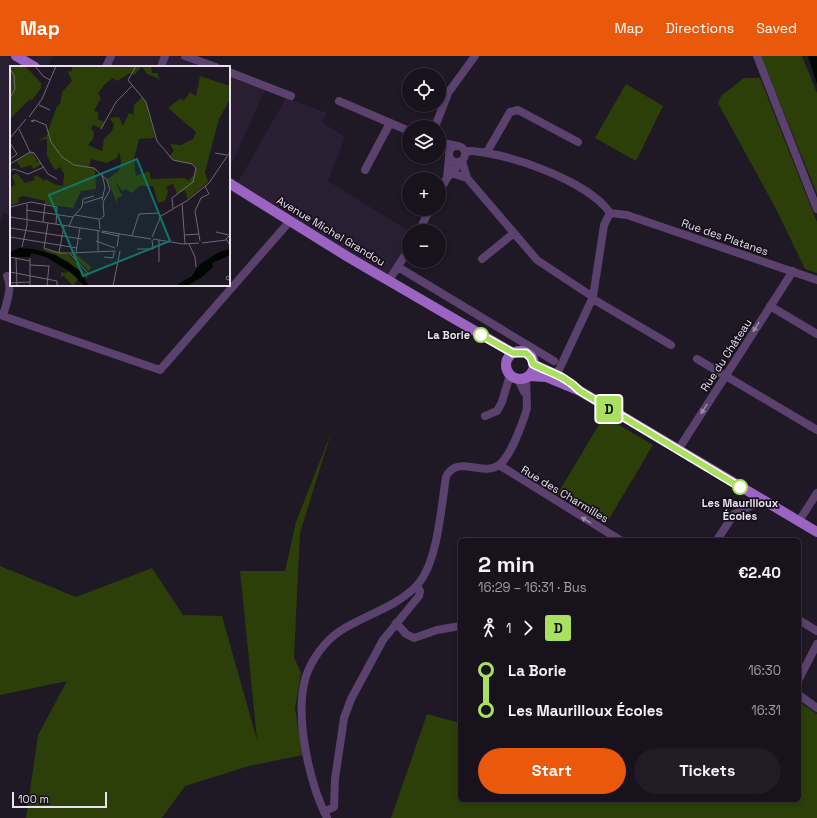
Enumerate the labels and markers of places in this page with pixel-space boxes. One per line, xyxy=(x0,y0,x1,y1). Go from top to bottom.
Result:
marker: La Borie xyxy=(473,327,489,343)
place label: La Borie xyxy=(427,328,470,342)
marker: Les Maurilloux Écoles xyxy=(732,479,748,495)
place label: Les Maurilloux Écoles xyxy=(702,496,779,523)

